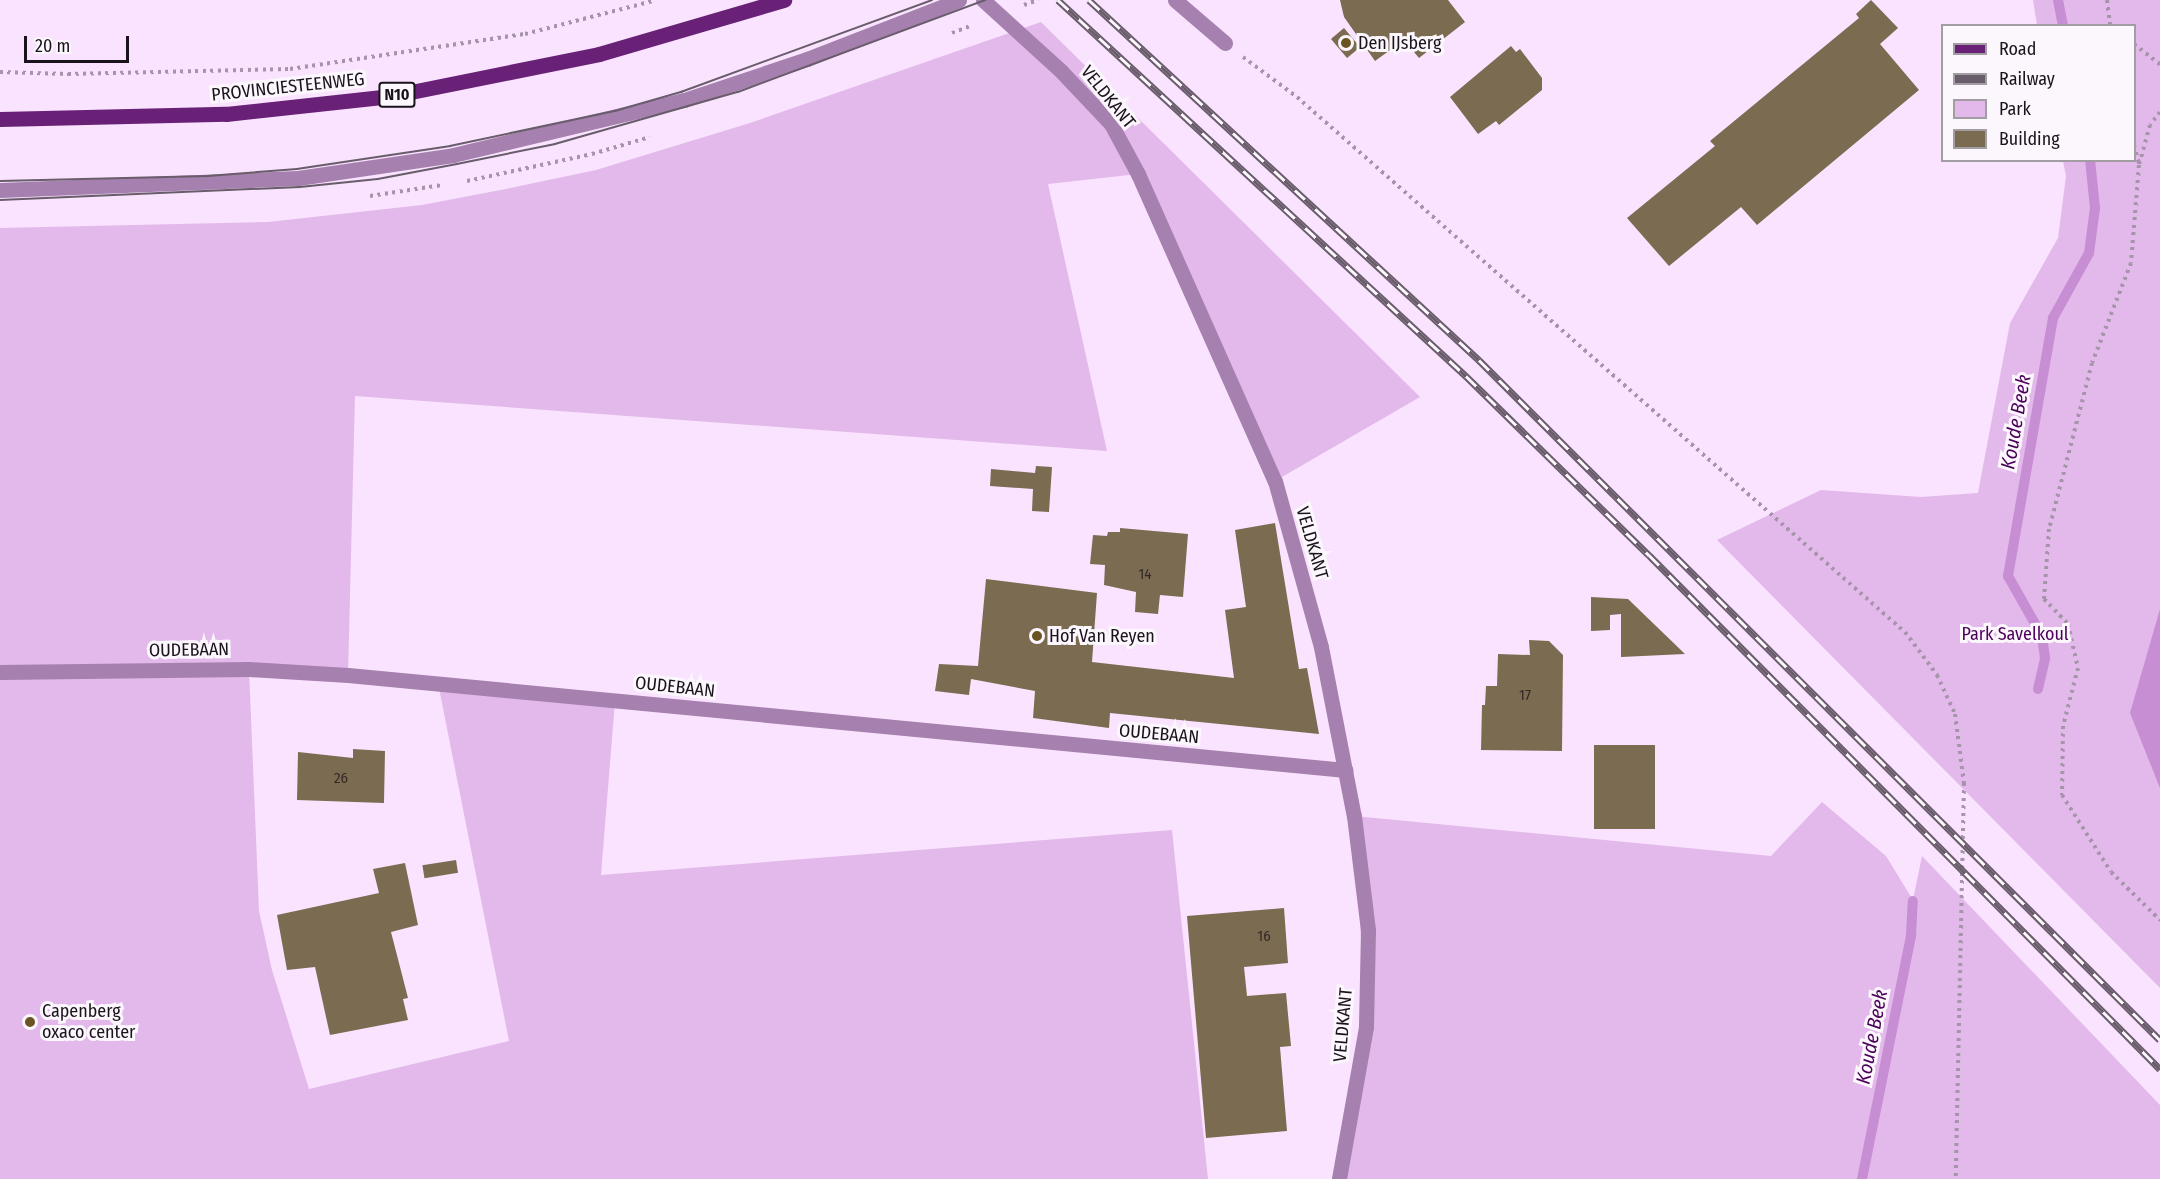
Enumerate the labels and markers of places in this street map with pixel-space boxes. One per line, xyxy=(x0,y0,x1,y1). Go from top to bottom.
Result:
place label: Den IJsberg xyxy=(1358,32,1441,54)
marker: Den IJsberg xyxy=(1339,36,1353,50)
place label: Hof Van Reyen xyxy=(1049,625,1155,647)
marker: Hof Van Reyen xyxy=(1030,629,1044,643)
place label: Capenberg oxaco center xyxy=(42,1001,135,1044)
marker: Capenberg oxaco center xyxy=(23,1015,37,1029)

